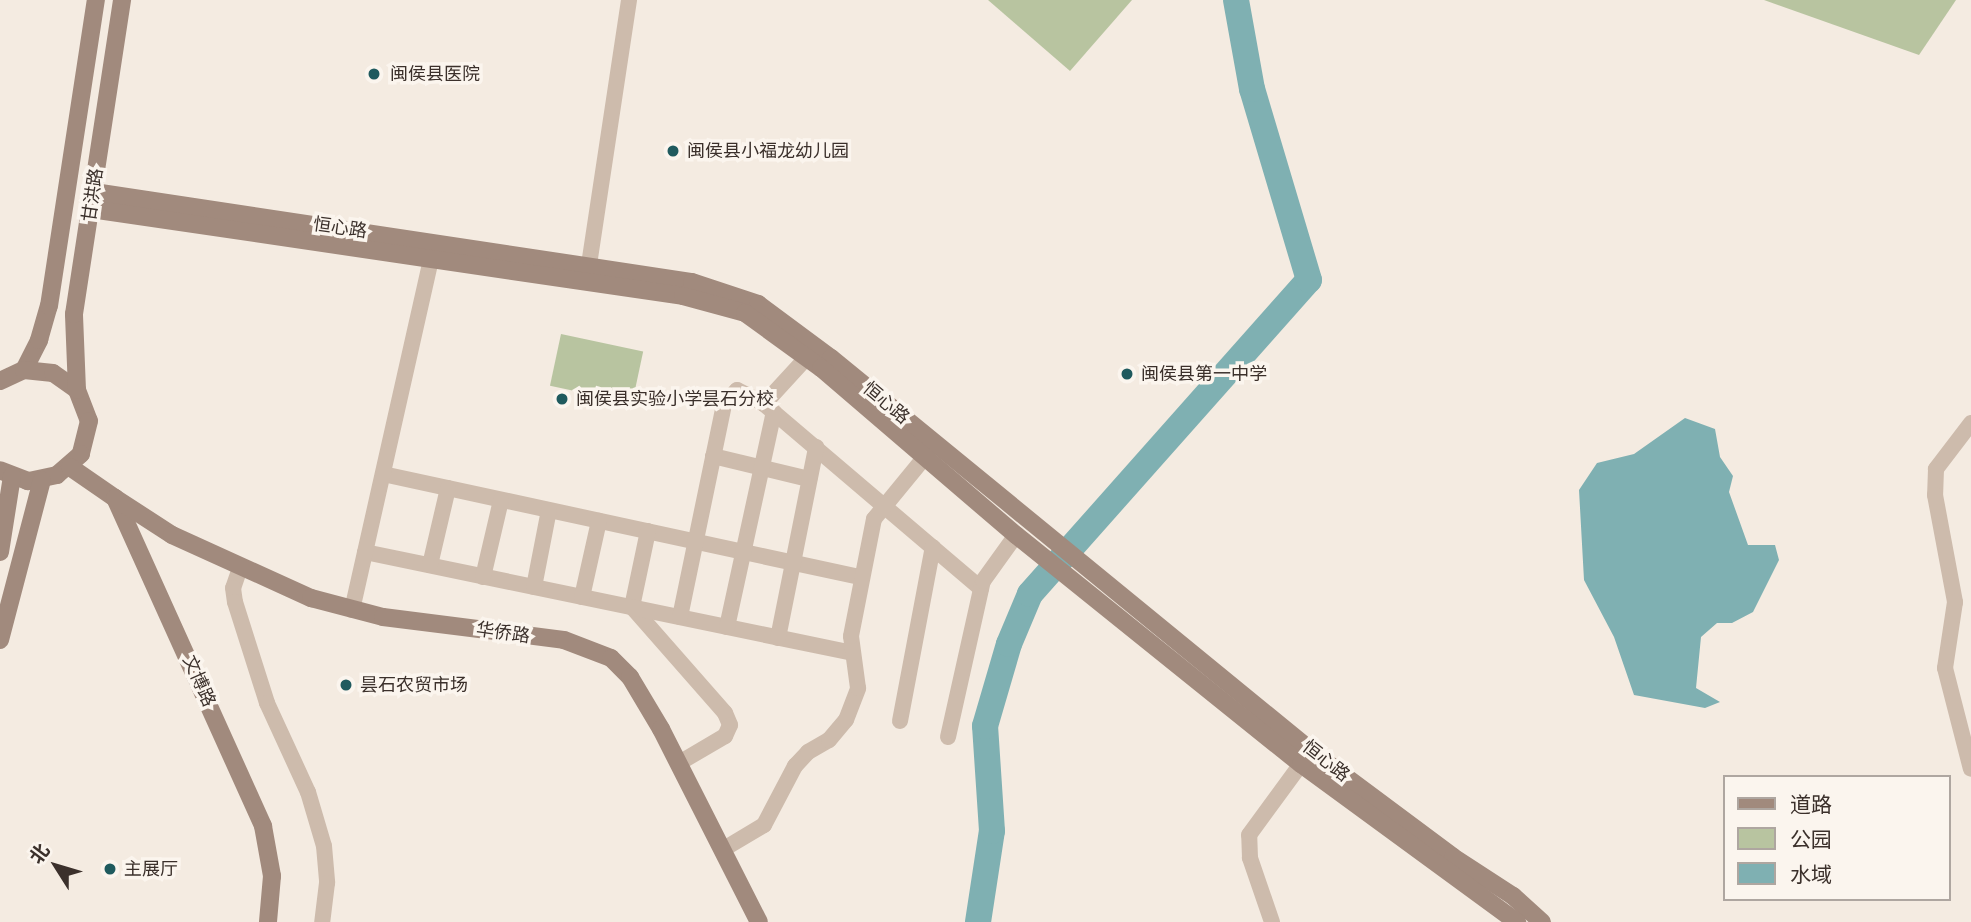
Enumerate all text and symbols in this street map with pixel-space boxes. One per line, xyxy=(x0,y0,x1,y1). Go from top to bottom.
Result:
place label: 闽侯县医院 xyxy=(390,63,480,85)
marker: 闽侯县医院 xyxy=(364,64,384,84)
place label: 闽侯县小福龙幼儿园 xyxy=(687,140,849,162)
marker: 闽侯县小福龙幼儿园 xyxy=(665,143,681,159)
street label: 甘洪路 xyxy=(79,167,107,223)
street label: 恒心路 xyxy=(312,214,368,242)
place label: 闽侯县第一中学 xyxy=(1141,363,1267,385)
marker: 闽侯县第一中学 xyxy=(1119,366,1135,382)
street label: 恒心路 xyxy=(858,377,914,429)
place label: 闽侯县实验小学昙石分校 xyxy=(576,388,774,410)
marker: 闽侯县实验小学昙石分校 xyxy=(554,391,570,407)
street label: 华侨路 xyxy=(475,619,531,647)
street label: 文博路 xyxy=(178,652,220,710)
place label: 昙石农贸市场 xyxy=(360,674,468,696)
marker: 昙石农贸市场 xyxy=(338,677,354,693)
street label: 恒心路 xyxy=(1298,736,1354,786)
legend xyxy=(1722,775,1950,901)
text: 道路 xyxy=(1790,790,1832,819)
text: 公园 xyxy=(1790,825,1832,854)
north arrow xyxy=(21,831,91,901)
text: 北 xyxy=(23,838,55,869)
place label: 主展厅 xyxy=(124,858,178,880)
text: 水域 xyxy=(1790,860,1832,889)
marker: 主展厅 xyxy=(102,861,118,877)

